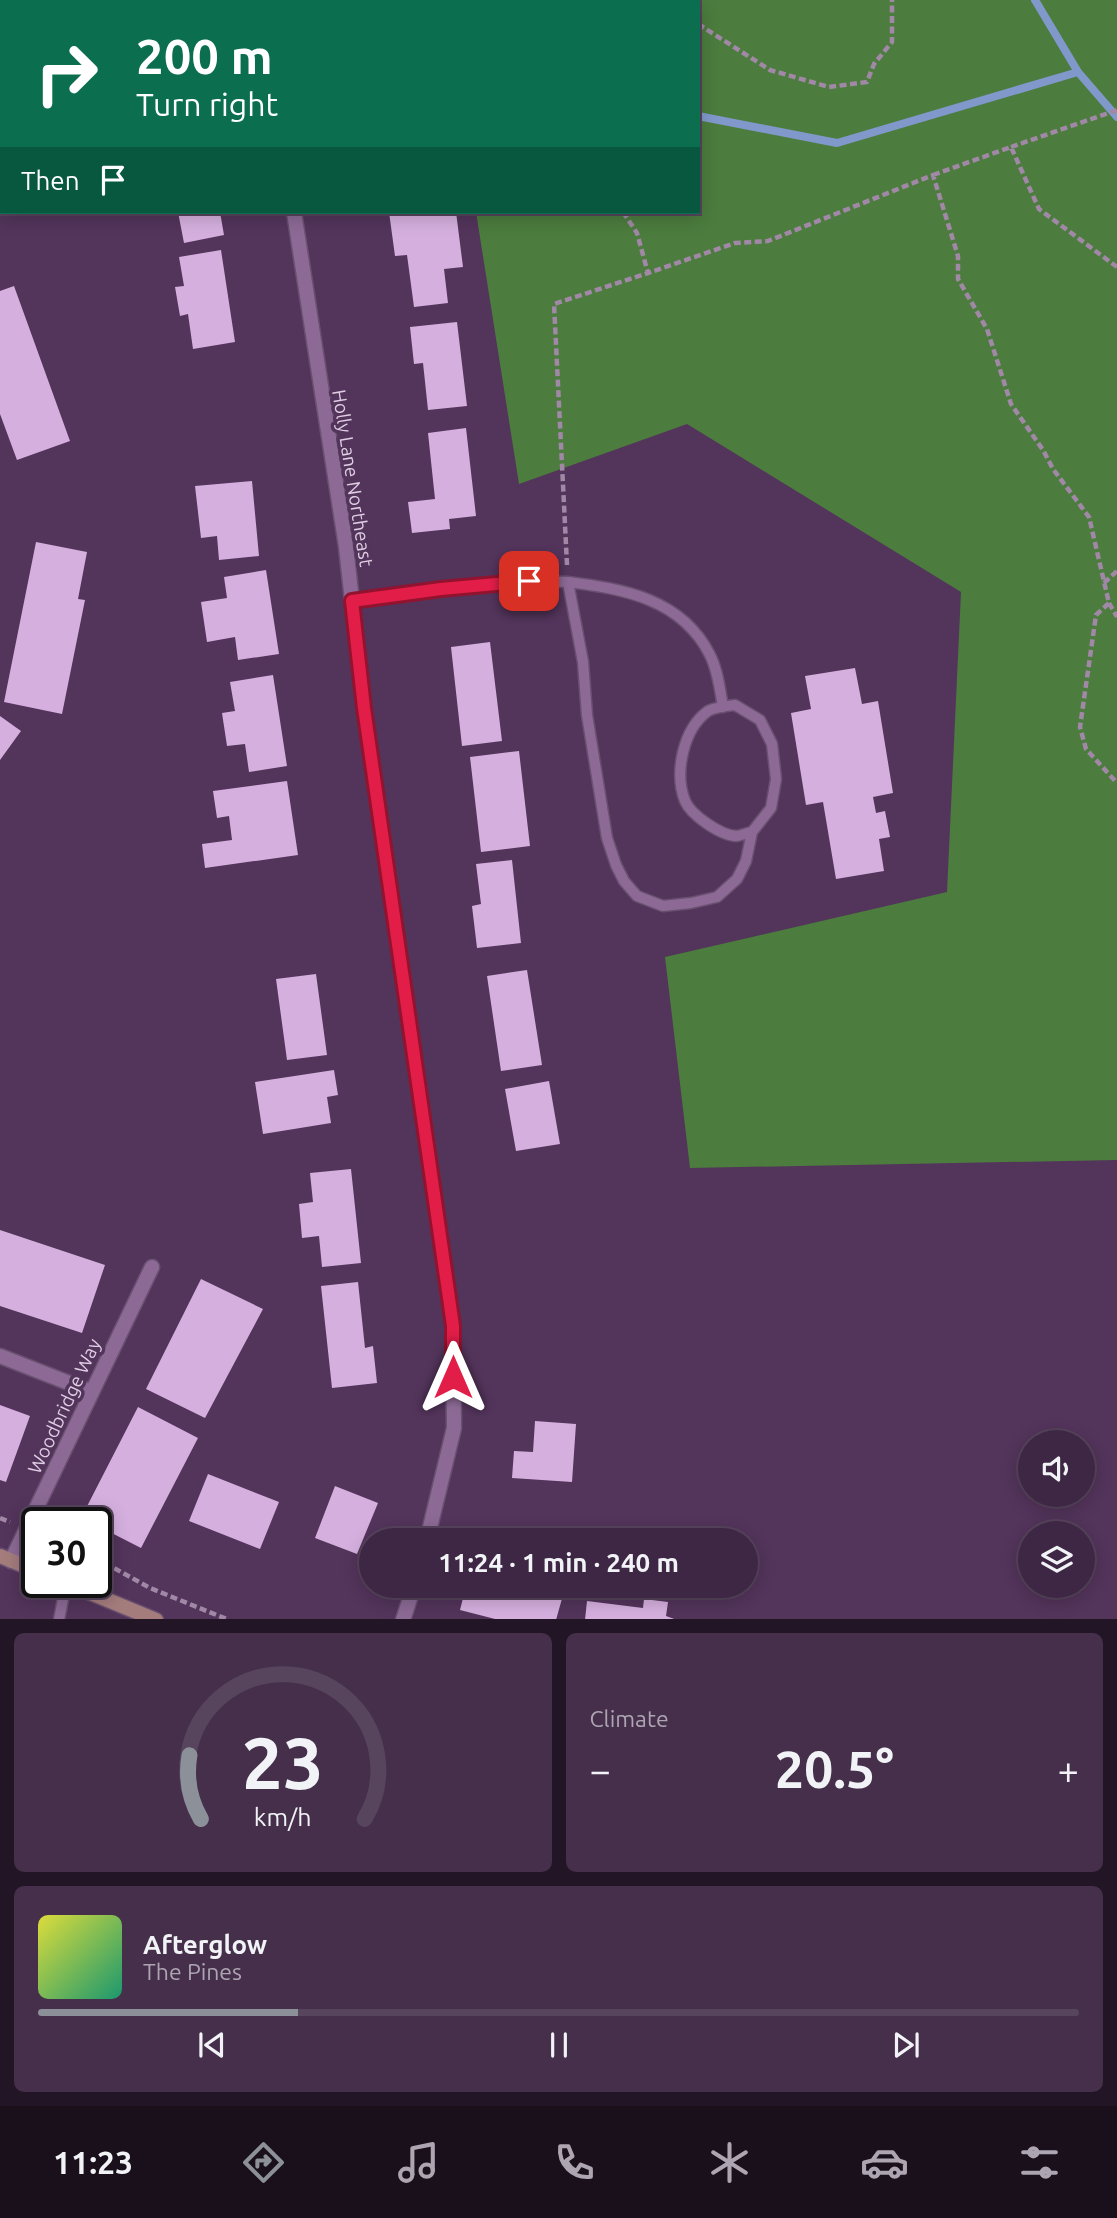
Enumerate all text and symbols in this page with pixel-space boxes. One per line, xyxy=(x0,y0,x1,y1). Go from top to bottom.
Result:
icon: right xyxy=(21,28,112,119)
text: 200 m xyxy=(136,28,273,83)
text: Turn right xyxy=(136,86,278,122)
icon: arrive xyxy=(94,161,132,199)
text: Then xyxy=(21,166,80,195)
street label: Holly Lane Northeast xyxy=(328,388,378,569)
pin xyxy=(499,551,559,611)
icon: arrive xyxy=(510,562,548,600)
street label: Woodbridge Way xyxy=(23,1335,105,1477)
position arrow xyxy=(416,1340,490,1414)
map controls xyxy=(1018,1430,1095,1598)
button: sound xyxy=(1018,1430,1095,1507)
speed limit sign: 30 xyxy=(21,1507,112,1598)
button: layers xyxy=(1018,1521,1095,1598)
text: 11:24 · 1 min · 240 m xyxy=(438,1548,679,1577)
text: Climate xyxy=(590,1706,669,1731)
text: 23 xyxy=(242,1721,324,1803)
text: 20.5° xyxy=(775,1740,894,1798)
text: − xyxy=(590,1749,611,1791)
text: + xyxy=(1058,1749,1079,1791)
text: km/h xyxy=(254,1802,312,1830)
text: Afterglow xyxy=(143,1930,267,1959)
text: The Pines xyxy=(143,1959,242,1984)
icon: previous xyxy=(193,2026,231,2064)
icon: pause xyxy=(540,2026,578,2064)
icon: next xyxy=(887,2026,925,2064)
icon: directions xyxy=(239,2138,288,2187)
icon: music xyxy=(394,2138,443,2187)
icon: phone xyxy=(550,2138,599,2187)
icon: climate xyxy=(705,2138,754,2187)
icon: car xyxy=(860,2138,909,2187)
icon: filters xyxy=(1015,2138,1064,2187)
text: 11:23 xyxy=(53,2144,133,2180)

